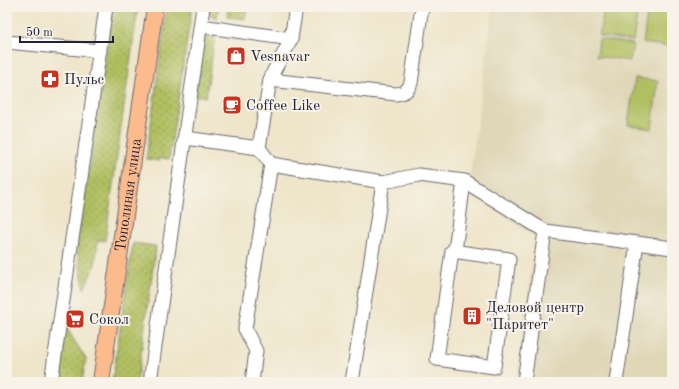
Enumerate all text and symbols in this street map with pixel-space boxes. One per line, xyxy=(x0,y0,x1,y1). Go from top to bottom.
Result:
scale bar xyxy=(20,18,113,44)
text: 50 m xyxy=(26,26,53,39)
shop icon: Vesnavar xyxy=(225,45,247,67)
place label: Vesnavar xyxy=(250,50,310,65)
pharmacy icon: Пульс xyxy=(39,68,61,90)
place label: Пульс xyxy=(64,73,104,88)
cafe icon: Coffee Like xyxy=(221,94,243,116)
place label: Coffee Like xyxy=(246,99,320,114)
street label: Тополиная улица xyxy=(114,137,145,253)
place label: Деловой центр "Паритет" xyxy=(486,301,584,333)
building icon: Деловой центр "Паритет" xyxy=(461,305,483,327)
supermarket icon: Сокол xyxy=(64,308,86,330)
place label: Сокол xyxy=(89,313,129,328)

